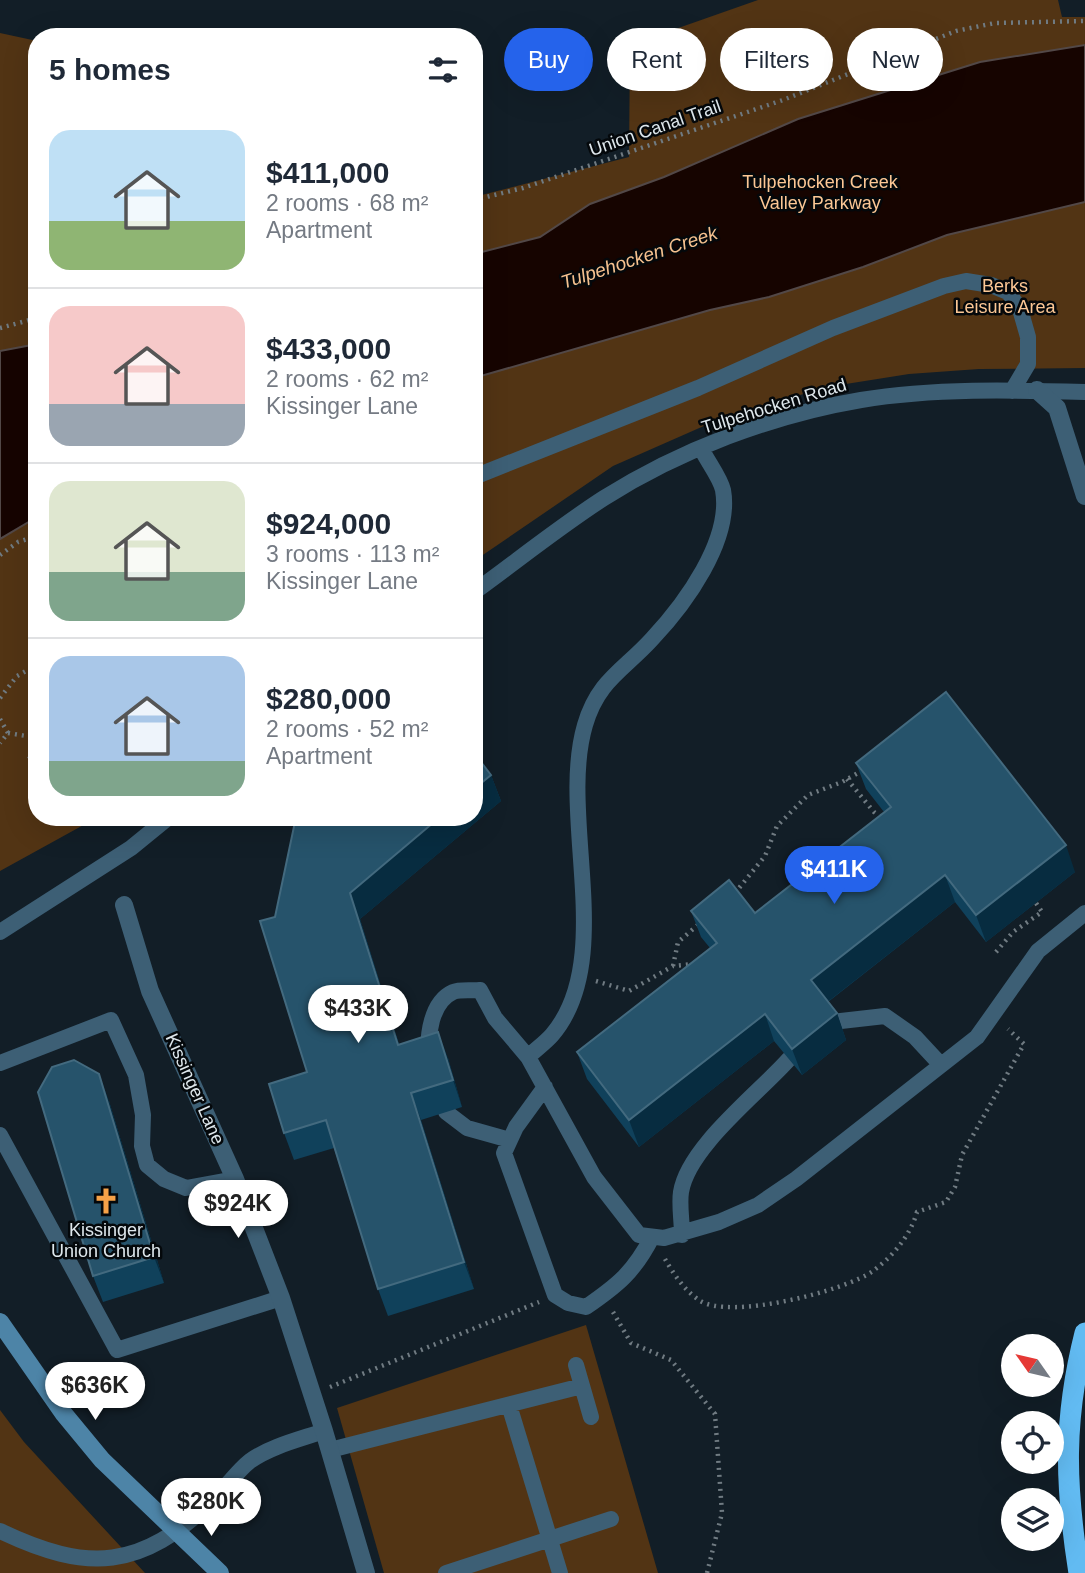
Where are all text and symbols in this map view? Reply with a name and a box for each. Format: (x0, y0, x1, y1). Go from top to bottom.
chip: Buy (504, 28, 593, 91)
chip: Rent (607, 28, 706, 91)
chip: Filters (720, 28, 833, 91)
chip: New (847, 28, 943, 91)
icon: filters (424, 51, 462, 89)
text: 5 homes (49, 53, 171, 86)
street label: Union Canal Trail (586, 96, 724, 160)
text: $411,000 (266, 156, 389, 189)
icon: home (105, 158, 189, 242)
park label: Tulpehocken Creek Valley Parkway (742, 172, 899, 213)
text: 2 rooms · 68 m² (266, 190, 428, 216)
text: Apartment (266, 217, 372, 243)
water label: Tulpehocken Creek (558, 222, 721, 293)
park label: Berks Leisure Area (954, 276, 1057, 317)
text: $433,000 (266, 332, 391, 365)
icon: home (105, 334, 189, 418)
text: 2 rooms · 62 m² (266, 366, 428, 392)
street label: Tulpehocken Road (699, 374, 849, 438)
text: Kissinger Lane (266, 393, 418, 419)
text: $924,000 (266, 507, 391, 540)
icon: home (105, 509, 189, 593)
text: 3 rooms · 113 m² (266, 541, 439, 567)
text: Kissinger Lane (266, 568, 418, 594)
text: $280,000 (266, 682, 391, 715)
icon: home (105, 684, 189, 768)
text: 2 rooms · 52 m² (266, 716, 428, 742)
text: Apartment (266, 743, 372, 769)
pin: $411K (785, 846, 883, 906)
text: $411K (801, 856, 867, 882)
pin: $433K (309, 986, 407, 1045)
text: $433K (324, 995, 392, 1021)
street label: Kissinger Lane (162, 1031, 228, 1147)
pin: $924K (189, 1180, 287, 1240)
church icon: Kissinger Union Church (91, 1186, 121, 1216)
text: $924K (204, 1190, 272, 1216)
place label: Kissinger Union Church (51, 1220, 161, 1261)
north arrow (1001, 1334, 1064, 1396)
map controls (1001, 1334, 1064, 1551)
pin: $636K (46, 1362, 144, 1422)
text: $636K (61, 1372, 129, 1398)
button: locate (1001, 1411, 1064, 1474)
pin: $280K (162, 1478, 260, 1538)
text: $280K (177, 1488, 245, 1514)
button: layers (1001, 1488, 1064, 1551)

